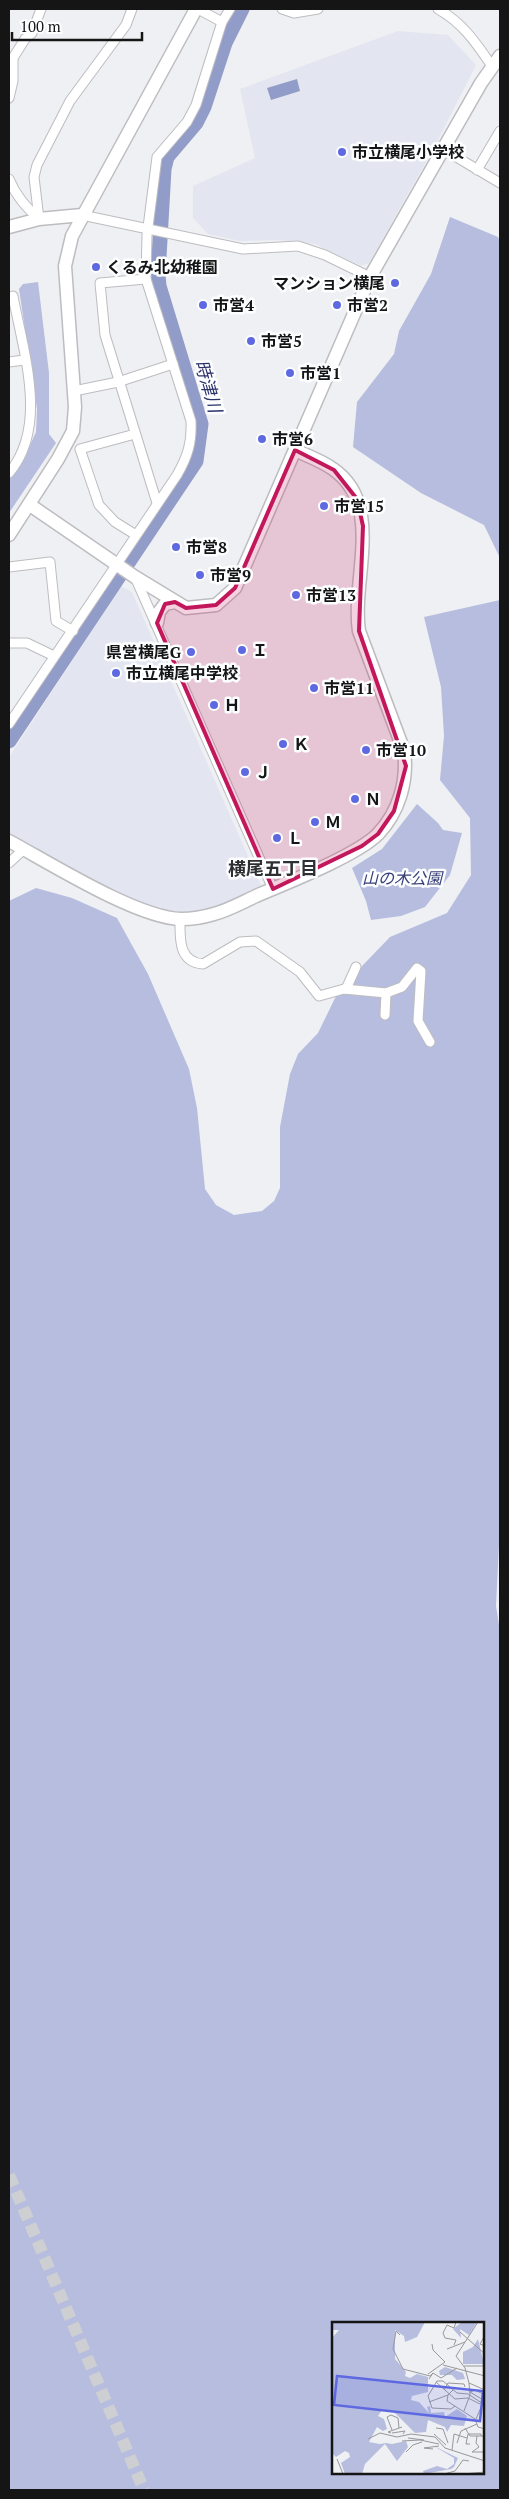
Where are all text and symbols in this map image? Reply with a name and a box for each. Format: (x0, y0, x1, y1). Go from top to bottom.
scale bar (12, 10, 142, 42)
text: 100 m (20, 16, 61, 36)
place label: 市立横尾小学校 (352, 141, 464, 163)
marker: 市立横尾小学校 (336, 146, 348, 158)
place label: くるみ北幼稚園 (106, 256, 218, 278)
marker: くるみ北幼稚園 (90, 261, 102, 273)
place label: マンション横尾 (273, 272, 385, 294)
marker: マンション横尾 (389, 277, 401, 289)
place label: 市営4 (213, 294, 254, 316)
place label: 市営2 (347, 294, 388, 316)
marker: 市営4 (197, 299, 209, 311)
marker: 市営2 (331, 299, 343, 311)
place label: 市営5 (261, 330, 302, 352)
marker: 市営5 (245, 335, 257, 347)
water label: 時津川 (190, 357, 229, 417)
place label: 市営1 (300, 362, 341, 384)
marker: 市営1 (284, 367, 296, 379)
place label: 市営6 (272, 428, 313, 450)
marker: 市営6 (256, 433, 268, 445)
place label: 市営15 (334, 495, 384, 517)
marker: 市営15 (318, 500, 330, 512)
place label: 市営8 (186, 536, 227, 558)
marker: 市営8 (170, 541, 182, 553)
place label: 市営9 (210, 564, 251, 586)
marker: 市営9 (194, 569, 206, 581)
place label: 市営13 (306, 584, 356, 606)
marker: 市営13 (290, 589, 302, 601)
place label: Ｉ (252, 639, 268, 661)
place label: 県営横尾G (106, 641, 182, 663)
marker: Ｉ (236, 644, 248, 656)
marker: 県営横尾G (185, 646, 197, 658)
place label: 市立横尾中学校 (126, 662, 238, 684)
marker: 市立横尾中学校 (110, 667, 122, 679)
place label: 市営11 (324, 677, 374, 699)
marker: 市営11 (308, 682, 320, 694)
place label: Ｈ (224, 694, 240, 716)
marker: Ｈ (208, 699, 220, 711)
place label: Ｋ (293, 733, 309, 755)
marker: Ｋ (277, 738, 289, 750)
place label: 市営10 (376, 739, 426, 761)
marker: 市営10 (360, 744, 372, 756)
place label: Ｊ (255, 761, 271, 783)
marker: Ｊ (239, 766, 251, 778)
place label: Ｎ (365, 788, 381, 810)
marker: Ｎ (349, 793, 361, 805)
place label: Ｍ (325, 811, 341, 833)
marker: Ｍ (309, 816, 321, 828)
place label: Ｌ (287, 827, 303, 849)
marker: Ｌ (271, 832, 283, 844)
district label: 横尾五丁目 (228, 856, 318, 880)
park label: 山の木公園 (362, 867, 444, 889)
inset map (332, 2322, 484, 2474)

